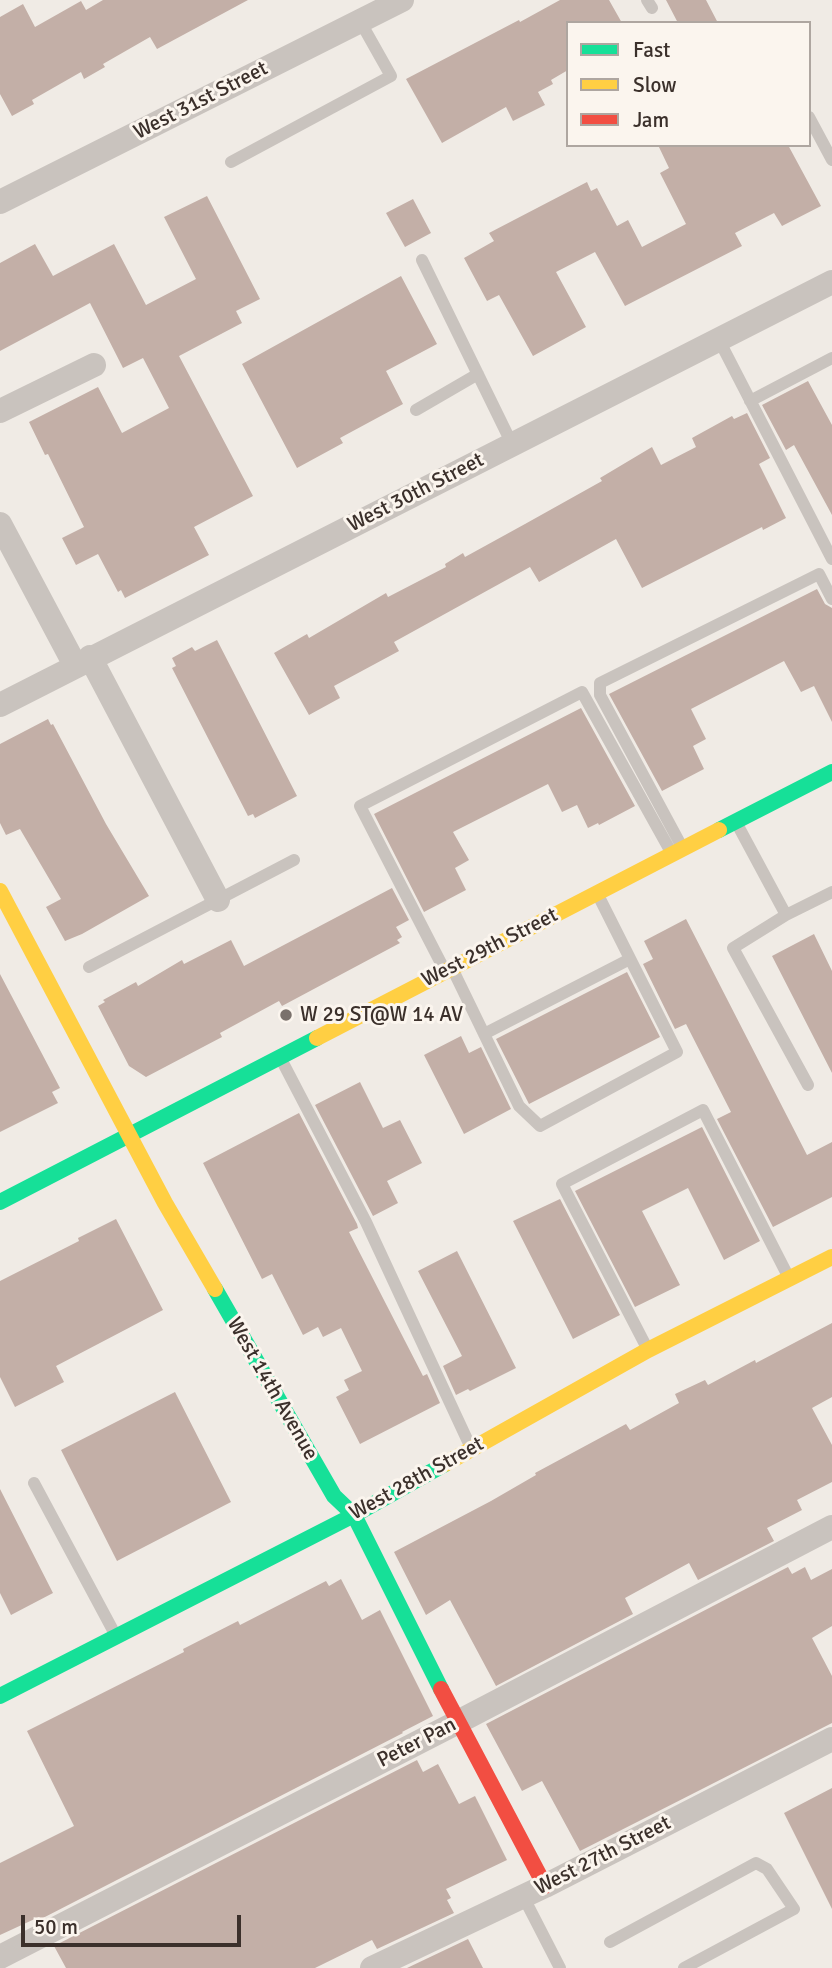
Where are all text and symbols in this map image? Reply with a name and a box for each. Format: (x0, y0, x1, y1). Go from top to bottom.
legend (566, 21, 811, 147)
text: Fast (633, 37, 670, 63)
street label: West 31st Street (130, 56, 272, 146)
text: Slow (633, 72, 677, 98)
text: Jam (633, 107, 669, 133)
street label: West 30th Street (344, 448, 488, 538)
street label: West 29th Street (418, 903, 562, 993)
place label: W 29 ST@W 14 AV (300, 1002, 463, 1028)
marker: W 29 ST@W 14 AV (278, 1007, 294, 1023)
street label: West 14th Avenue (221, 1313, 323, 1465)
street label: West 28th Street (346, 1432, 488, 1526)
street label: Peter Pan (373, 1712, 461, 1774)
street label: West 27th Street (531, 1811, 675, 1901)
scale bar (24, 1902, 245, 1946)
text: 50 m (34, 1914, 78, 1940)

